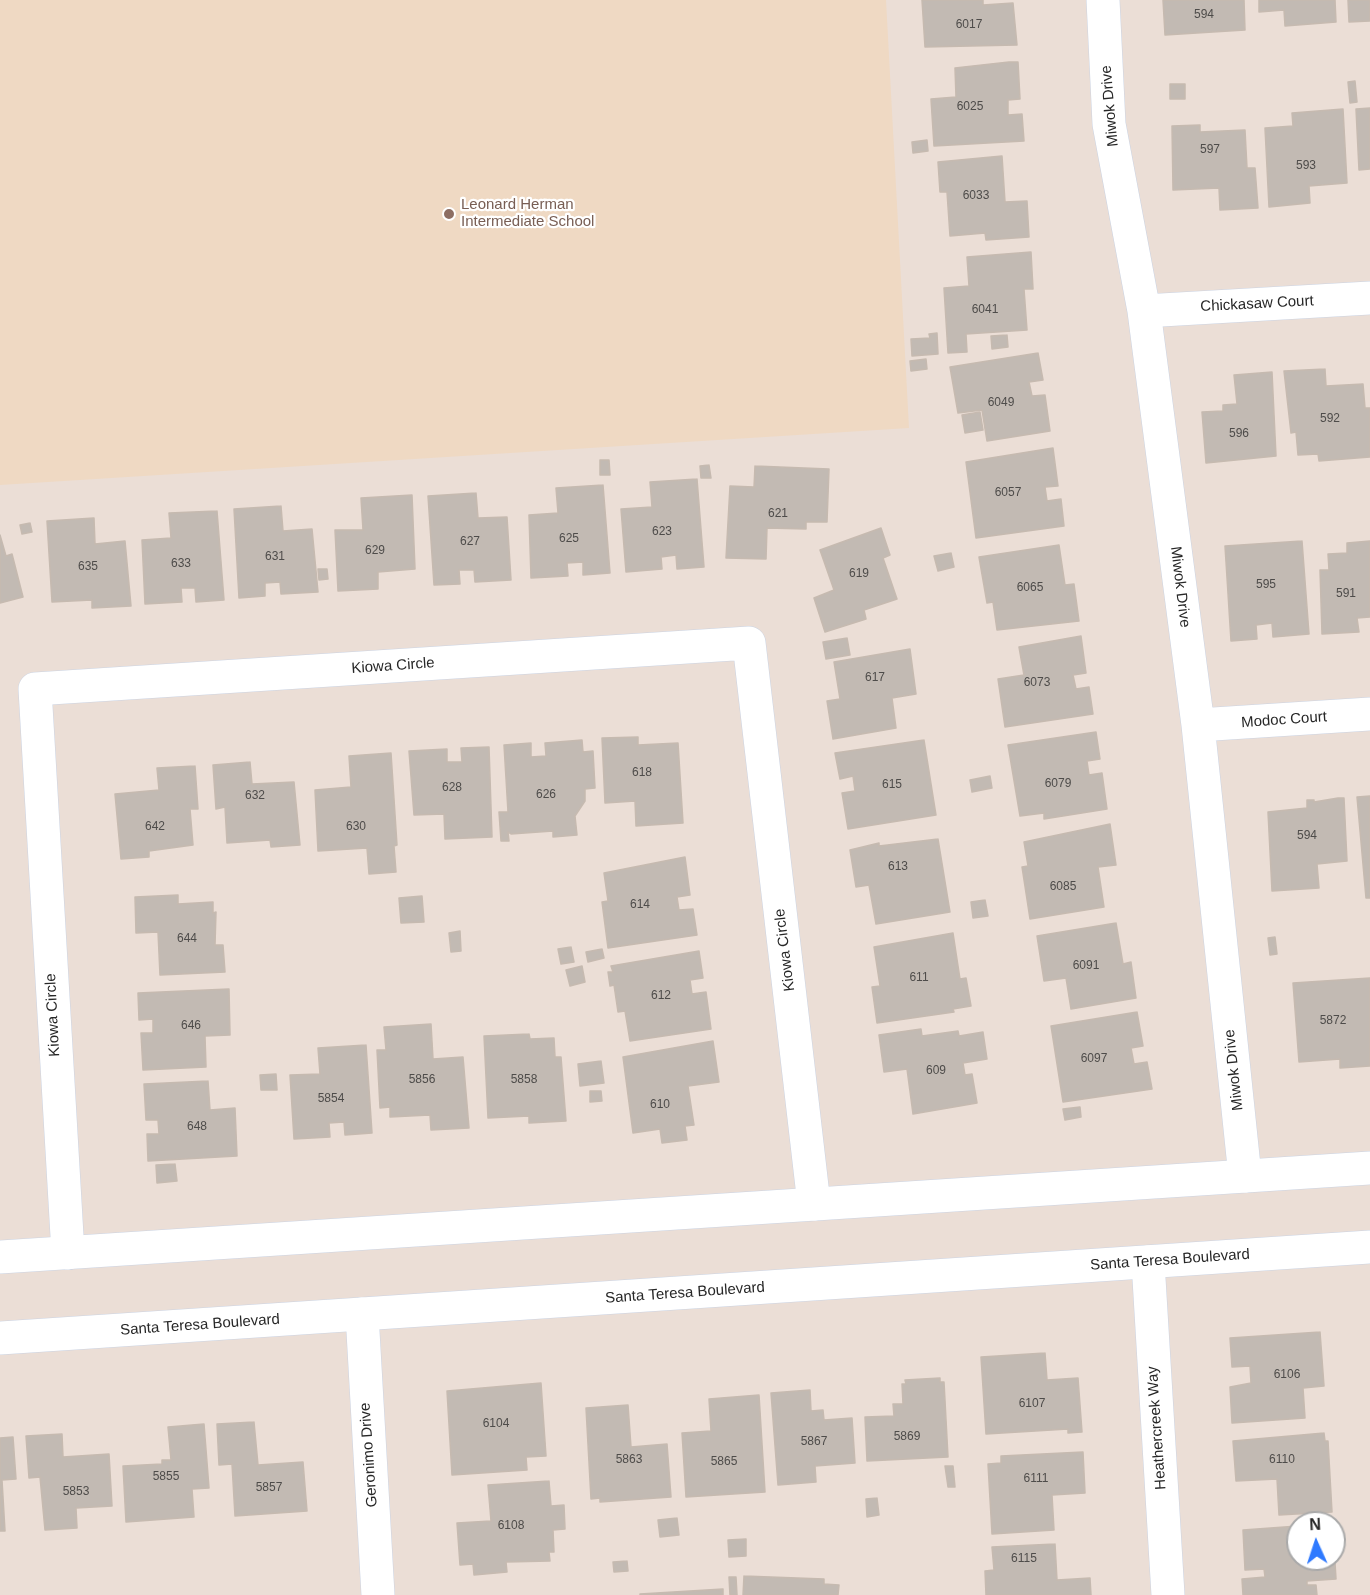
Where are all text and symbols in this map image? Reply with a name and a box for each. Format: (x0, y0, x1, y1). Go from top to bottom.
house number: 594 (1194, 8, 1214, 22)
house number: 6017 (956, 18, 982, 32)
street label: Miwok Drive (1097, 65, 1123, 147)
house number: 6025 (957, 100, 983, 114)
house number: 597 (1200, 143, 1220, 157)
house number: 593 (1296, 159, 1316, 173)
house number: 6033 (963, 189, 989, 203)
place label: Leonard Herman Intermediate School (461, 196, 594, 231)
marker: Leonard Herman Intermediate School (442, 207, 456, 221)
street label: Chickasaw Court (1200, 292, 1314, 316)
house number: 6041 (972, 303, 998, 317)
house number: 6049 (988, 396, 1014, 410)
house number: 592 (1320, 412, 1340, 426)
house number: 596 (1229, 427, 1249, 441)
house number: 6057 (995, 486, 1021, 500)
house number: 621 (768, 507, 788, 521)
house number: 623 (652, 525, 672, 539)
house number: 625 (559, 532, 579, 546)
house number: 627 (460, 535, 480, 549)
house number: 629 (365, 544, 385, 558)
street label: Miwok Drive (1166, 545, 1194, 629)
house number: 631 (265, 550, 285, 564)
house number: 633 (171, 557, 191, 571)
house number: 635 (78, 560, 98, 574)
house number: 619 (849, 567, 869, 581)
house number: 595 (1256, 578, 1276, 592)
house number: 6065 (1017, 581, 1043, 595)
house number: 591 (1336, 587, 1356, 601)
street label: Kiowa Circle (351, 654, 435, 678)
house number: 617 (865, 671, 885, 685)
house number: 6073 (1024, 676, 1050, 690)
street label: Modoc Court (1241, 708, 1327, 732)
house number: 618 (632, 766, 652, 780)
house number: 6079 (1045, 777, 1071, 791)
house number: 615 (882, 778, 902, 792)
house number: 628 (442, 781, 462, 795)
house number: 626 (536, 788, 556, 802)
house number: 632 (245, 789, 265, 803)
house number: 642 (145, 820, 165, 834)
house number: 630 (346, 820, 366, 834)
house number: 594 (1297, 829, 1317, 843)
house number: 613 (888, 860, 908, 874)
house number: 6085 (1050, 880, 1076, 894)
house number: 614 (630, 898, 650, 912)
street label: Kiowa Circle (771, 908, 799, 992)
house number: 644 (177, 932, 197, 946)
house number: 6091 (1073, 959, 1099, 973)
house number: 611 (909, 971, 929, 985)
street label: Kiowa Circle (42, 973, 64, 1057)
house number: 612 (651, 989, 671, 1003)
house number: 5872 (1320, 1014, 1346, 1028)
house number: 646 (181, 1019, 201, 1033)
street label: Miwok Drive (1221, 1028, 1247, 1112)
house number: 6097 (1081, 1052, 1107, 1066)
house number: 609 (926, 1064, 946, 1078)
house number: 5856 (409, 1073, 435, 1087)
house number: 5858 (511, 1073, 537, 1087)
house number: 5854 (318, 1092, 344, 1106)
house number: 610 (650, 1098, 670, 1112)
house number: 648 (187, 1120, 207, 1134)
street label: Santa Teresa Boulevard (1090, 1245, 1250, 1275)
street label: Santa Teresa Boulevard (605, 1278, 765, 1308)
street label: Santa Teresa Boulevard (120, 1310, 280, 1340)
street label: Heathercreek Way (1144, 1366, 1170, 1490)
house number: 6106 (1274, 1368, 1300, 1382)
house number: 6107 (1019, 1397, 1045, 1411)
street label: Geronimo Drive (356, 1402, 382, 1508)
house number: 6104 (483, 1417, 509, 1431)
house number: 5869 (894, 1430, 920, 1444)
house number: 5867 (801, 1435, 827, 1449)
house number: 5863 (616, 1453, 642, 1467)
house number: 6110 (1269, 1453, 1295, 1467)
house number: 5865 (711, 1455, 737, 1469)
house number: 5855 (153, 1470, 179, 1484)
house number: 6111 (1024, 1472, 1048, 1486)
house number: 5857 (256, 1481, 282, 1495)
house number: 5853 (63, 1485, 89, 1499)
north arrow (1286, 1511, 1346, 1571)
text: N (1309, 1516, 1321, 1533)
house number: 6108 (498, 1519, 524, 1533)
house number: 6115 (1011, 1552, 1037, 1566)

